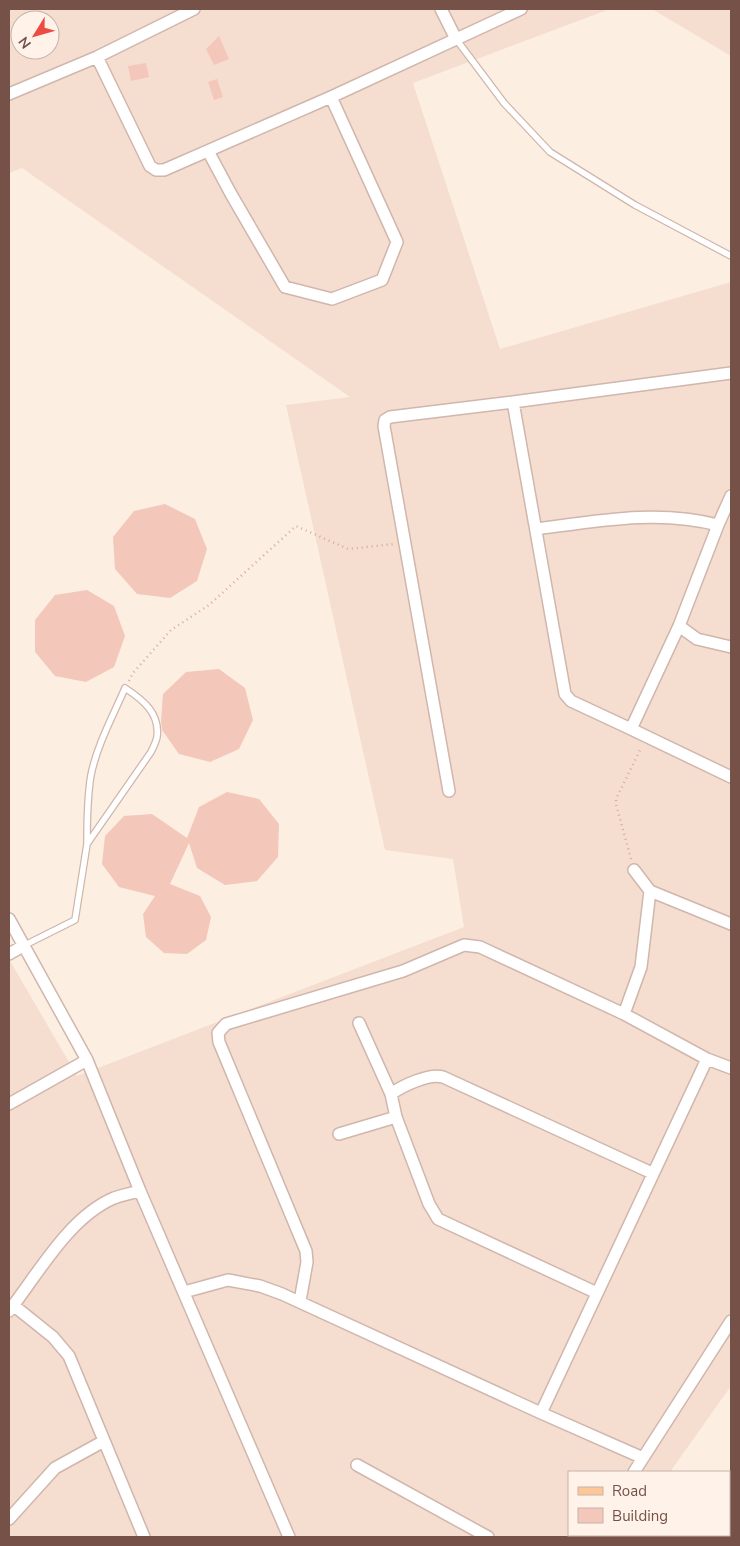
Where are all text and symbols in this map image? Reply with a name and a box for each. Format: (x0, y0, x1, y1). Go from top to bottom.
north arrow (10, 10, 60, 60)
text: N (14, 33, 36, 52)
legend (568, 1471, 730, 1536)
text: Road (612, 1481, 647, 1501)
text: Building (612, 1506, 668, 1526)

